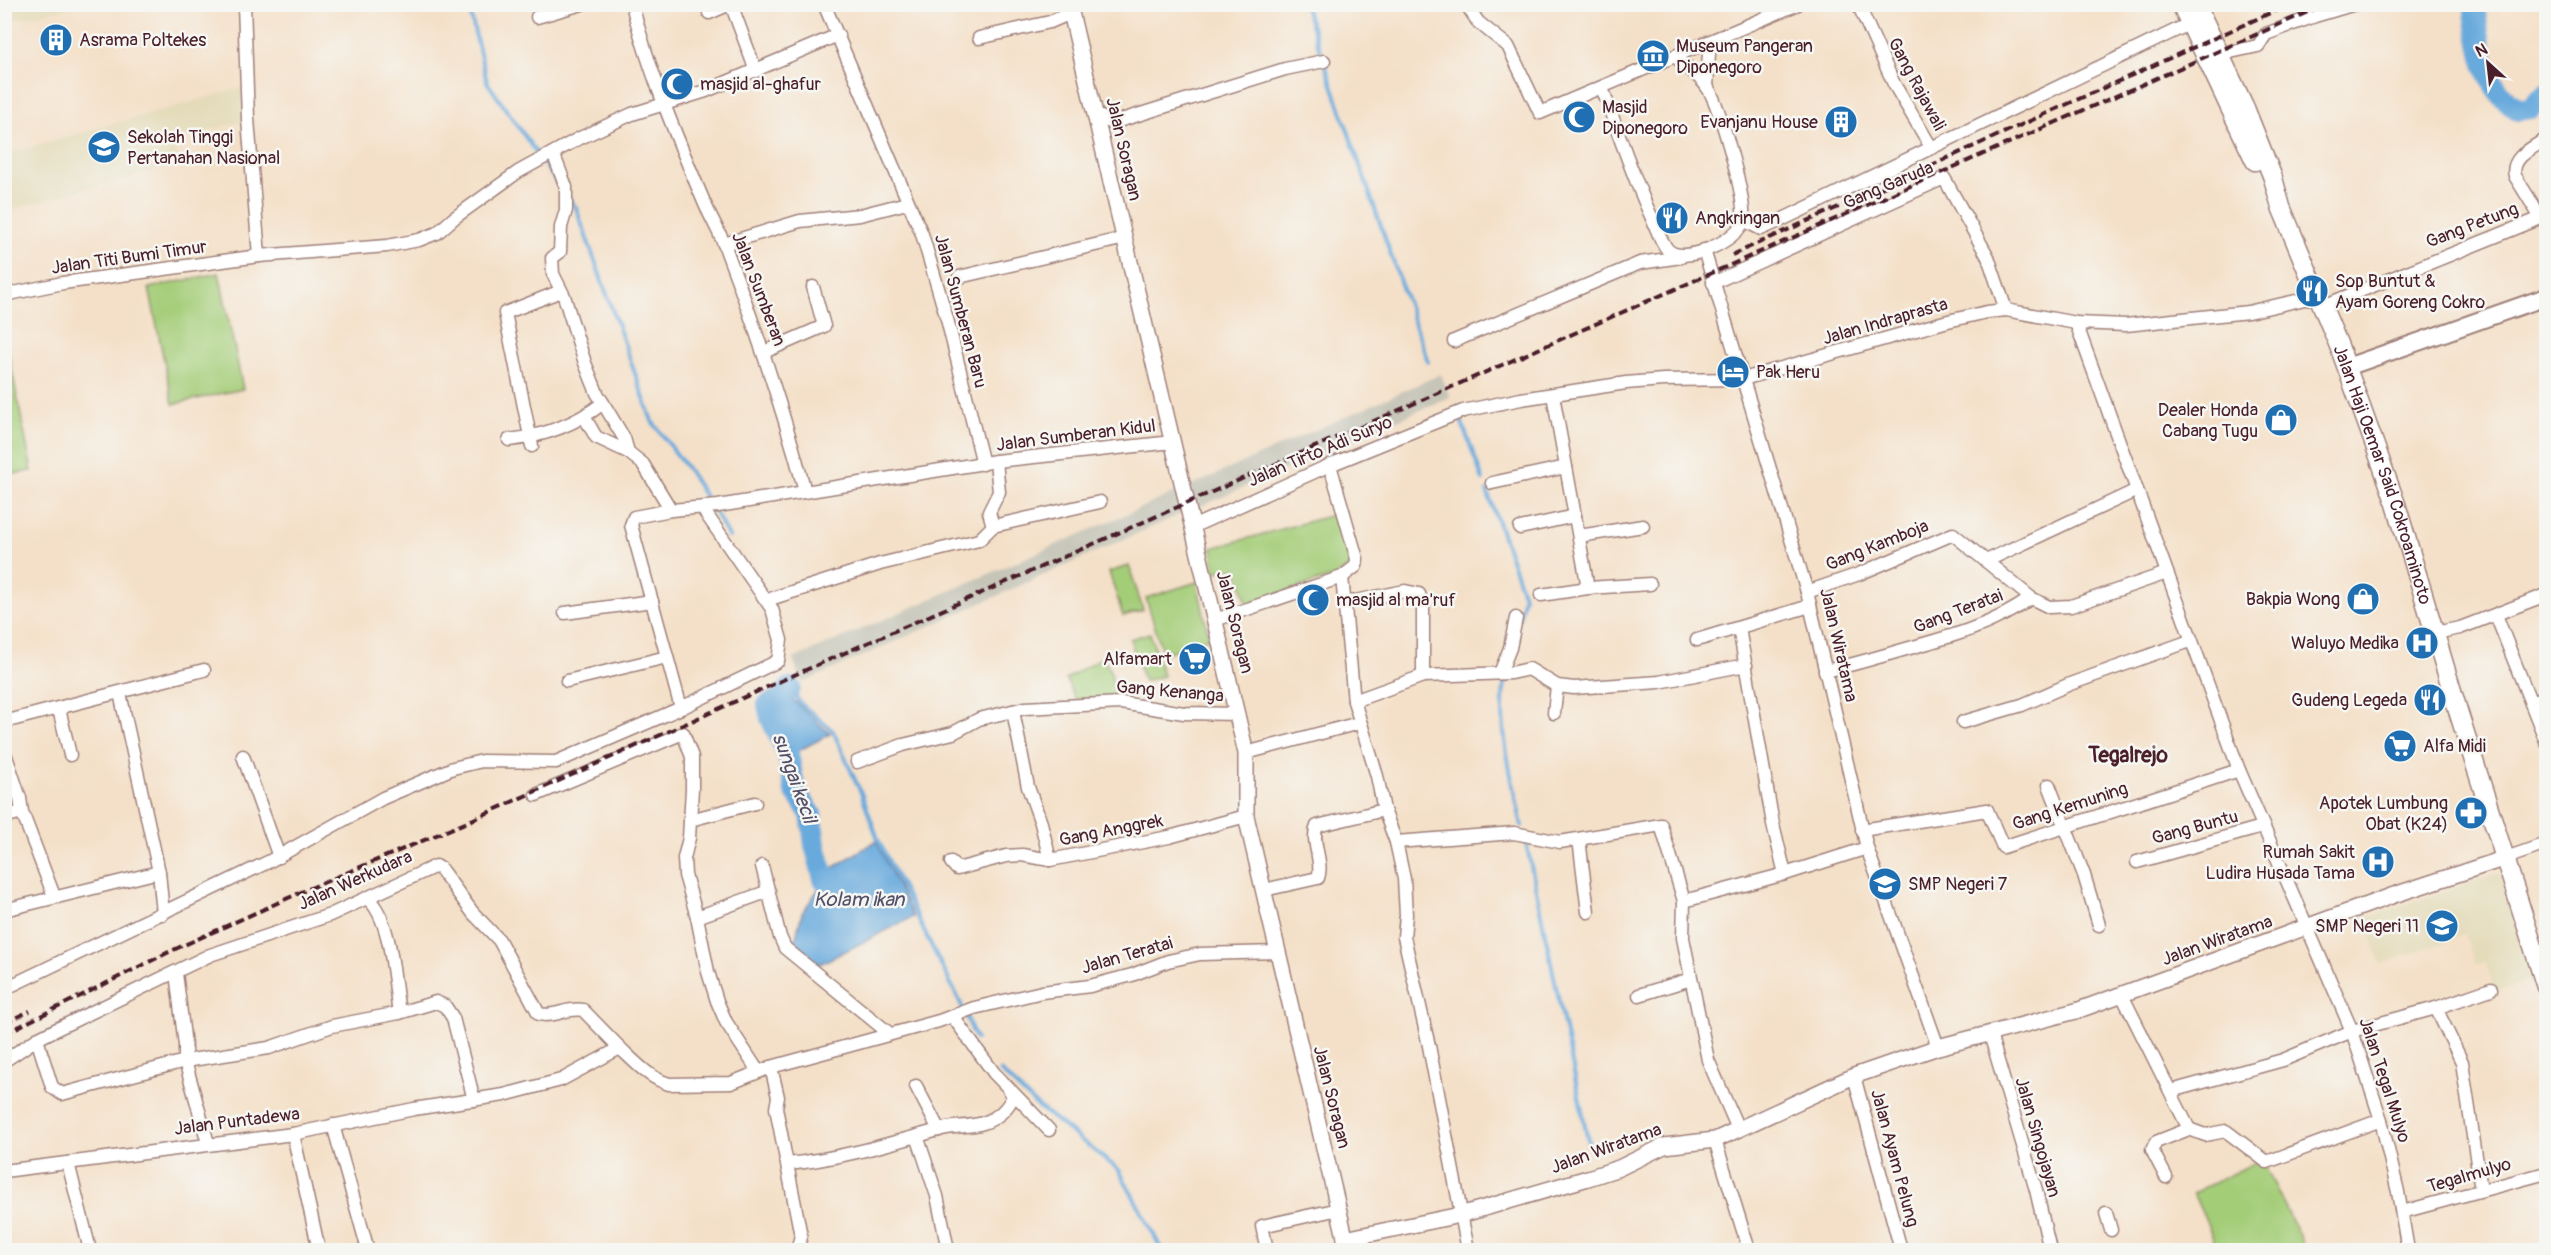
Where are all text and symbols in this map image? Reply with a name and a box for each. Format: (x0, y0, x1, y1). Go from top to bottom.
building icon: Asrama Poltekes (38, 22, 74, 58)
place label: Asrama Poltekes (79, 29, 206, 52)
north arrow (2458, 33, 2518, 93)
street label: Gang Rajawali (1882, 34, 1951, 135)
place label: Museum Pangeran Diponegoro (1676, 35, 1813, 79)
museum icon: Museum Pangeran Diponegoro (1635, 38, 1671, 74)
text: N (2472, 39, 2491, 62)
mosque icon: masjid al-ghafur (659, 66, 695, 102)
place label: masjid al-ghafur (700, 73, 821, 96)
street label: Jalan Soragan (1100, 95, 1147, 203)
place label: Masjid Diponegoro (1602, 96, 1688, 140)
mosque icon: Masjid Diponegoro (1561, 99, 1597, 135)
building icon: Evanjanu House (1823, 104, 1859, 140)
place label: Evanjanu House (1700, 111, 1818, 134)
place label: Sekolah Tinggi Pertanahan Nasional (127, 126, 280, 170)
school or university icon: Sekolah Tinggi Pertanahan Nasional (86, 129, 122, 165)
street label: Gang Garuda (1840, 156, 1937, 215)
street label: Gang Petung (2423, 197, 2522, 254)
restaurant icon: Angkringan (1654, 200, 1690, 236)
place label: Angkringan (1695, 207, 1780, 230)
street label: Jalan Sumberan (726, 229, 791, 349)
street label: Jalan Sumberan Baru (929, 232, 992, 391)
street label: Jalan Titi Bumi Timur (50, 235, 209, 280)
place label: Sop Buntut & Ayam Goreng Cokro (2335, 270, 2486, 314)
restaurant icon: Sop Buntut & Ayam Goreng Cokro (2294, 273, 2330, 309)
street label: Jalan Indraprasta (1820, 293, 1950, 350)
street label: Jalan Haji Oemar Said Cokroaminoto (2328, 342, 2437, 608)
hotel icon: Pak Heru (1715, 354, 1751, 390)
place label: Pak Heru (1756, 361, 1820, 384)
place label: Dealer Honda Cabang Tugu (2158, 399, 2258, 443)
shop icon: Dealer Honda Cabang Tugu (2263, 402, 2299, 438)
street label: Jalan Tirto Adi Suryo (1245, 411, 1396, 492)
street label: Jalan Sumberan Kidul (995, 414, 1157, 457)
street label: Gang Kamboja (1822, 514, 1932, 577)
street label: Jalan Soragan (1211, 568, 1258, 676)
shop icon: Bakpia Wong (2345, 581, 2381, 617)
mosque icon: masjid al ma'ruf (1295, 582, 1331, 618)
street label: Gang Teratai (1910, 584, 2006, 639)
street label: Jalan Wiratama (1814, 586, 1863, 704)
place label: Bakpia Wong (2246, 588, 2340, 611)
place label: masjid al ma'ruf (1336, 589, 1456, 612)
hospital icon: Waluyo Medika (2404, 625, 2440, 661)
place label: Waluyo Medika (2291, 632, 2399, 655)
supermarket icon: Alfamart (1177, 641, 1213, 677)
place label: Alfamart (1103, 648, 1173, 671)
street label: Gang Kenanga (1115, 675, 1225, 708)
restaurant icon: Gudeng Legeda (2412, 682, 2448, 718)
place label: Gudeng Legeda (2291, 689, 2407, 712)
supermarket icon: Alfa Midi (2382, 728, 2418, 764)
water label: sungai kecil (767, 730, 823, 829)
place label: Alfa Midi (2423, 735, 2486, 758)
district label: Tegalrejo (2087, 742, 2169, 769)
street label: Gang Kemuning (2010, 777, 2131, 836)
place label: Apotek Lumbung Obat (K24) (2319, 792, 2448, 836)
pharmacy icon: Apotek Lumbung Obat (K24) (2453, 795, 2489, 831)
street label: Gang Buntu (2149, 805, 2241, 850)
street label: Gang Anggrek (1057, 809, 1165, 852)
place label: Rumah Sakit Ludira Husada Tama (2205, 841, 2356, 885)
hospital icon: Rumah Sakit Ludira Husada Tama (2360, 844, 2396, 880)
street label: Jalan Werkudara (295, 845, 416, 916)
school or university icon: SMP Negeri 7 (1867, 866, 1903, 902)
place label: SMP Negeri 7 (1908, 873, 2008, 896)
water label: Kolam ikan (814, 887, 906, 912)
school or university icon: SMP Negeri 11 (2424, 908, 2460, 944)
street label: Jalan Wiratama (2159, 910, 2276, 971)
place label: SMP Negeri 11 (2315, 915, 2419, 938)
street label: Jalan Teratai (1079, 931, 1176, 980)
street label: Jalan Tegal Mulyo (2353, 1015, 2416, 1146)
street label: Jalan Soragan (1308, 1043, 1355, 1151)
street label: Jalan Singojayan (2009, 1074, 2066, 1200)
street label: Jalan Ayam Pelung (1865, 1087, 1924, 1229)
street label: Jalan Puntadewa (173, 1102, 301, 1141)
street label: Jalan Wiratama (1548, 1118, 1665, 1179)
street label: Tegalmulyo (2425, 1152, 2514, 1198)

